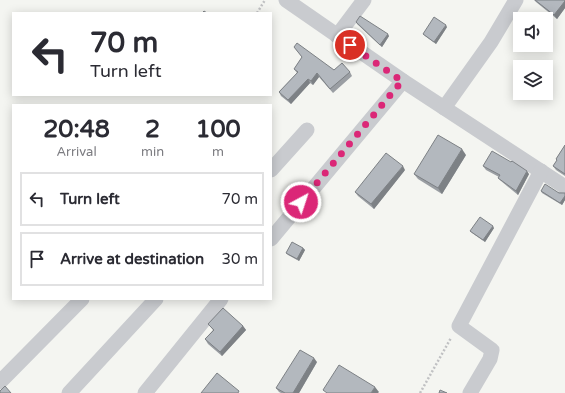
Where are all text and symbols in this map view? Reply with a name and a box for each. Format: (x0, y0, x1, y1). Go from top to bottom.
map controls (513, 12, 553, 100)
button: sound (513, 12, 553, 52)
text: 70 m (90, 26, 158, 60)
icon: left (24, 28, 76, 80)
pin (333, 28, 367, 62)
icon: arrive (339, 34, 361, 56)
text: Turn left (90, 60, 162, 82)
button: layers (513, 60, 553, 100)
text: 20:48 (43, 115, 110, 144)
text: 2 (145, 115, 160, 144)
text: 100 (195, 115, 241, 144)
text: Arrival (56, 144, 97, 160)
text: min (141, 144, 164, 160)
text: m (212, 144, 224, 160)
position arrow (280, 181, 322, 223)
icon: left (26, 188, 48, 210)
text: Turn left (60, 190, 120, 208)
text: 70 m (221, 190, 258, 208)
icon: arrive (26, 248, 48, 270)
text: Arrive at destination (60, 250, 204, 268)
text: 30 m (221, 250, 258, 268)

